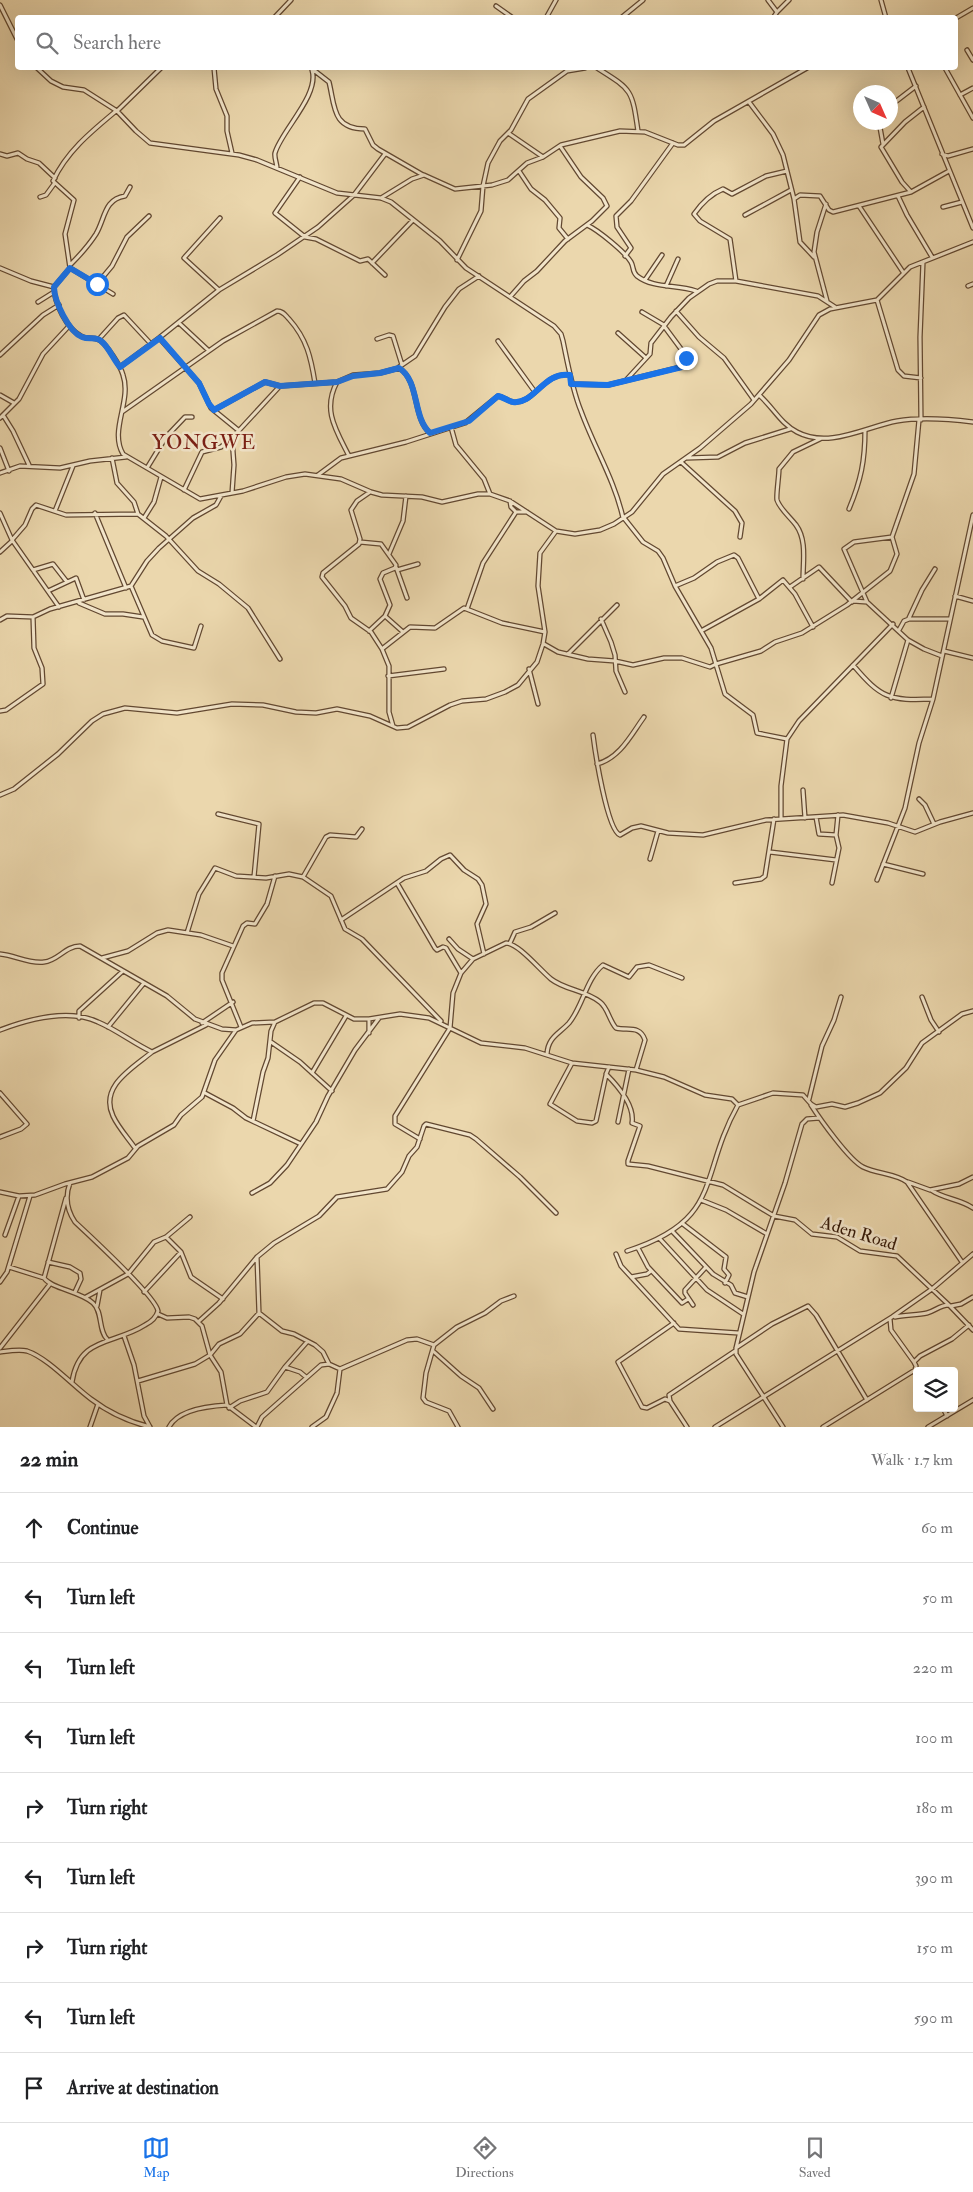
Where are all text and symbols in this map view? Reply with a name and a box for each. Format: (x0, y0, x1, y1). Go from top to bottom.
search box (15, 15, 958, 70)
icon: search (33, 29, 61, 57)
text: Search here (73, 31, 161, 55)
north arrow (853, 85, 898, 130)
route start (86, 273, 109, 296)
route end (675, 347, 698, 370)
district label: YONGWE (152, 430, 256, 455)
street label: Aden Road (817, 1211, 900, 1256)
map controls (913, 1367, 958, 1412)
button: layers (913, 1367, 958, 1412)
text: 22 min (20, 1446, 78, 1473)
text: Walk · 1.7 km (871, 1450, 953, 1470)
icon: ahead (20, 1514, 48, 1542)
text: Continue (67, 1516, 138, 1540)
text: 60 m (921, 1518, 953, 1538)
icon: left (20, 1584, 48, 1612)
text: Turn left (67, 1586, 135, 1610)
text: 50 m (922, 1588, 953, 1608)
icon: left (20, 1654, 48, 1682)
text: Turn left (67, 1656, 135, 1680)
text: 220 m (913, 1658, 953, 1678)
icon: left (20, 1724, 48, 1752)
text: Turn left (67, 1726, 135, 1750)
text: 100 m (915, 1728, 953, 1748)
icon: right (20, 1794, 48, 1822)
text: Turn right (67, 1796, 147, 1820)
text: 180 m (916, 1798, 953, 1818)
icon: left (20, 1864, 48, 1892)
text: Turn left (67, 1866, 135, 1890)
text: 390 m (915, 1868, 953, 1888)
icon: right (20, 1934, 48, 1962)
text: Turn right (67, 1936, 147, 1960)
text: 150 m (916, 1938, 953, 1958)
icon: left (20, 2004, 48, 2032)
text: Turn left (67, 2006, 135, 2030)
text: 590 m (914, 2008, 953, 2028)
icon: arrive (20, 2074, 48, 2102)
text: Arrive at destination (67, 2076, 219, 2100)
tab: Map (142, 2134, 170, 2181)
tab: Directions (455, 2134, 514, 2181)
tab: Saved (799, 2134, 831, 2181)

